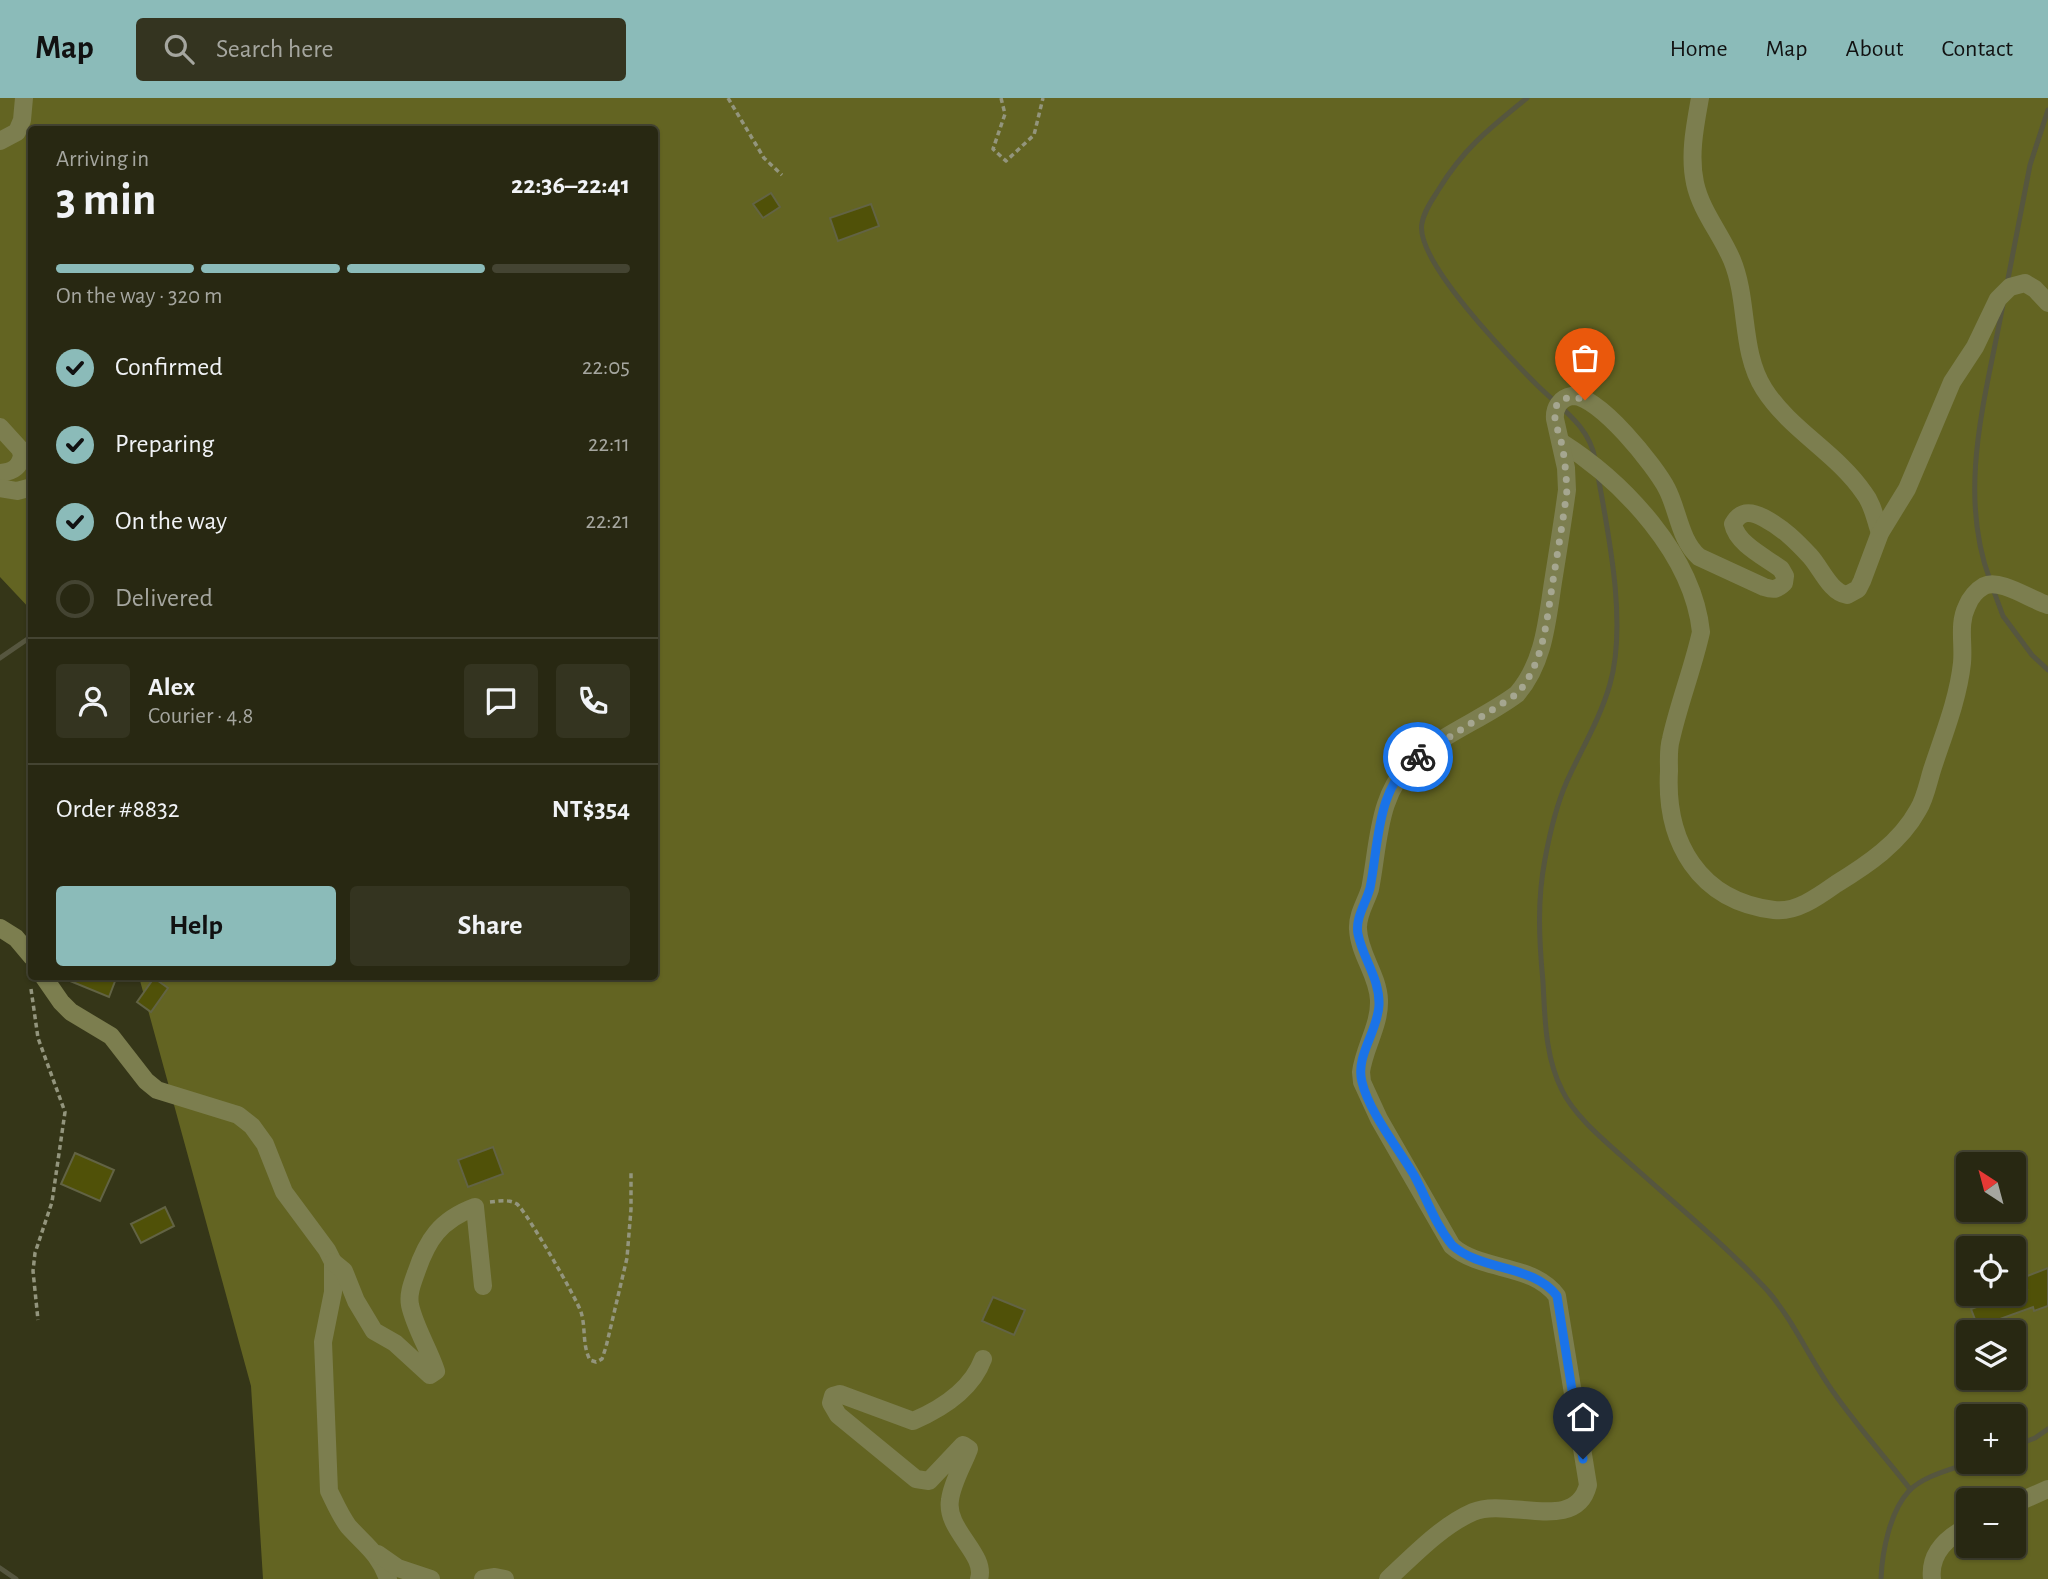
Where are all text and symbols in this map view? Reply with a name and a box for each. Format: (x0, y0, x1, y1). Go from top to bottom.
search box (136, 18, 626, 81)
icon: search (160, 30, 198, 68)
text: Map (35, 32, 94, 65)
text: Search here (216, 36, 334, 62)
text: Home (1670, 37, 1728, 61)
text: Map (1766, 37, 1808, 61)
text: About (1846, 37, 1903, 61)
text: Contact (1941, 37, 2013, 61)
text: Arriving in (56, 148, 149, 171)
text: 22:36–22:41 (511, 172, 630, 198)
text: 3 min (56, 177, 156, 223)
text: On the way · 320 m (56, 285, 222, 308)
pin (1555, 328, 1615, 400)
icon: bag (1566, 339, 1604, 377)
icon: check (56, 349, 94, 387)
text: Confirmed (115, 354, 223, 380)
text: 22:05 (582, 356, 630, 379)
icon: check (56, 426, 94, 464)
text: Preparing (115, 431, 214, 457)
text: 22:11 (588, 433, 630, 456)
icon: check (56, 503, 94, 541)
text: On the way (115, 508, 227, 534)
text: 22:21 (585, 510, 630, 533)
text: Delivered (115, 585, 213, 611)
button: person (56, 664, 130, 738)
button: chat (464, 664, 538, 738)
button: phone (556, 664, 630, 738)
text: Alex (148, 674, 195, 700)
text: Courier · 4.8 (148, 705, 253, 728)
courier (1383, 722, 1453, 792)
icon: bike (1399, 738, 1437, 776)
text: Order #8832 (56, 796, 180, 822)
text: NT$354 (552, 796, 630, 822)
button: Help (56, 886, 336, 966)
button: Share (350, 886, 630, 966)
north arrow (1956, 1152, 2026, 1222)
map controls (1956, 1152, 2026, 1558)
button: locate (1956, 1236, 2026, 1306)
button: layers (1956, 1320, 2026, 1390)
pin (1553, 1387, 1613, 1459)
icon: home (1564, 1398, 1602, 1436)
button: + (1956, 1404, 2026, 1474)
button: − (1956, 1488, 2026, 1558)

